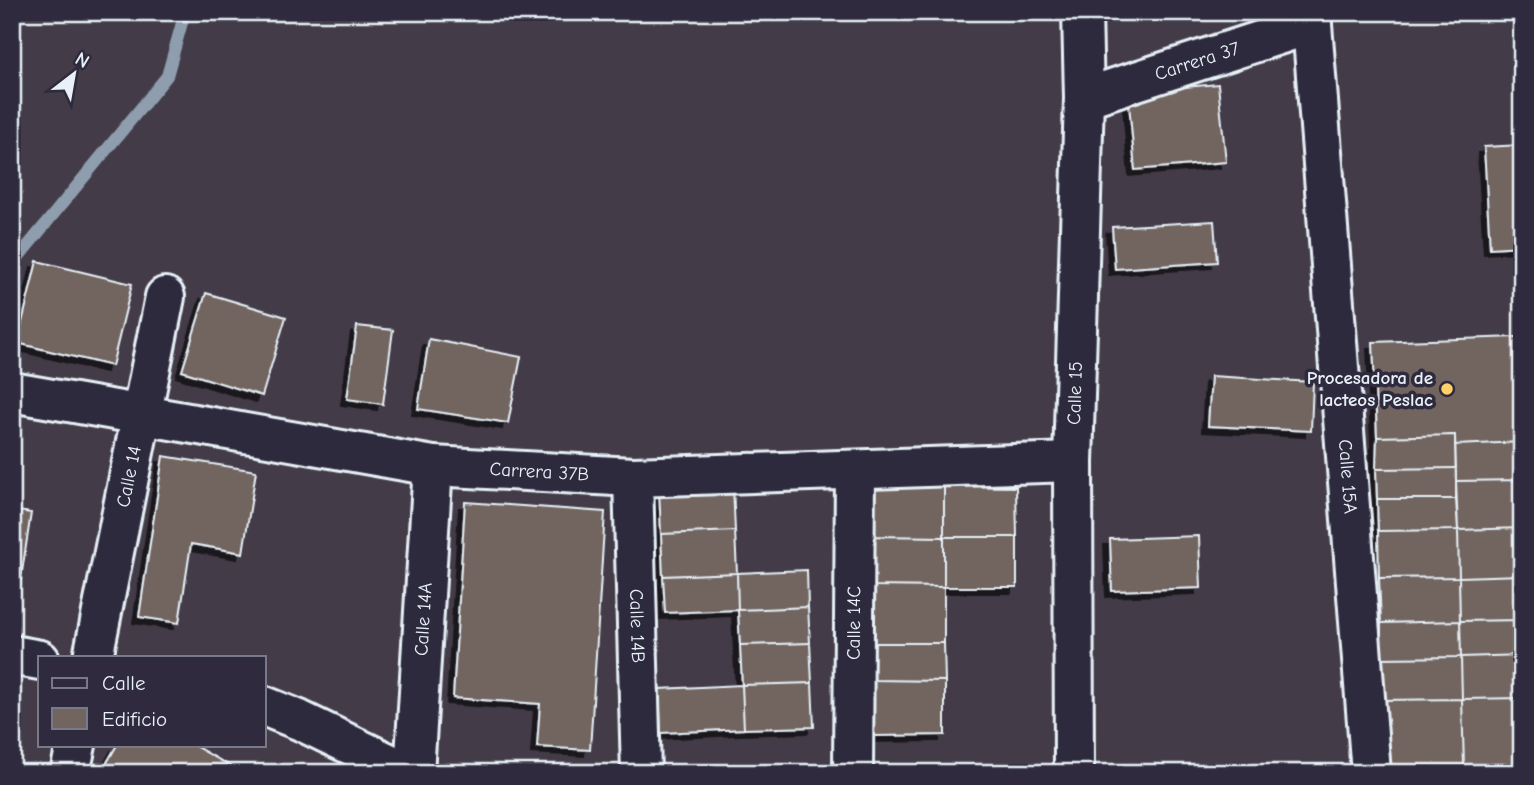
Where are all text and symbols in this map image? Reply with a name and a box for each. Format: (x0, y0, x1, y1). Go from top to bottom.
street label: Carrera 37 (1152, 37, 1242, 85)
north arrow (38, 38, 108, 108)
text: N (71, 48, 93, 73)
street label: Calle 15 (1063, 361, 1087, 425)
place label: Procesadora de lacteos Peslac (1307, 367, 1433, 411)
marker: Procesadora de lacteos Peslac (1439, 381, 1455, 397)
street label: Calle 15A (1334, 439, 1362, 515)
street label: Calle 14 (112, 444, 146, 509)
street label: Carrera 37B (489, 458, 590, 486)
street label: Calle 14A (410, 582, 437, 657)
street label: Calle 14C (843, 586, 865, 660)
street label: Calle 14B (625, 589, 649, 663)
legend (38, 656, 266, 746)
text: Calle (102, 671, 145, 695)
text: Edificio (102, 707, 167, 731)

